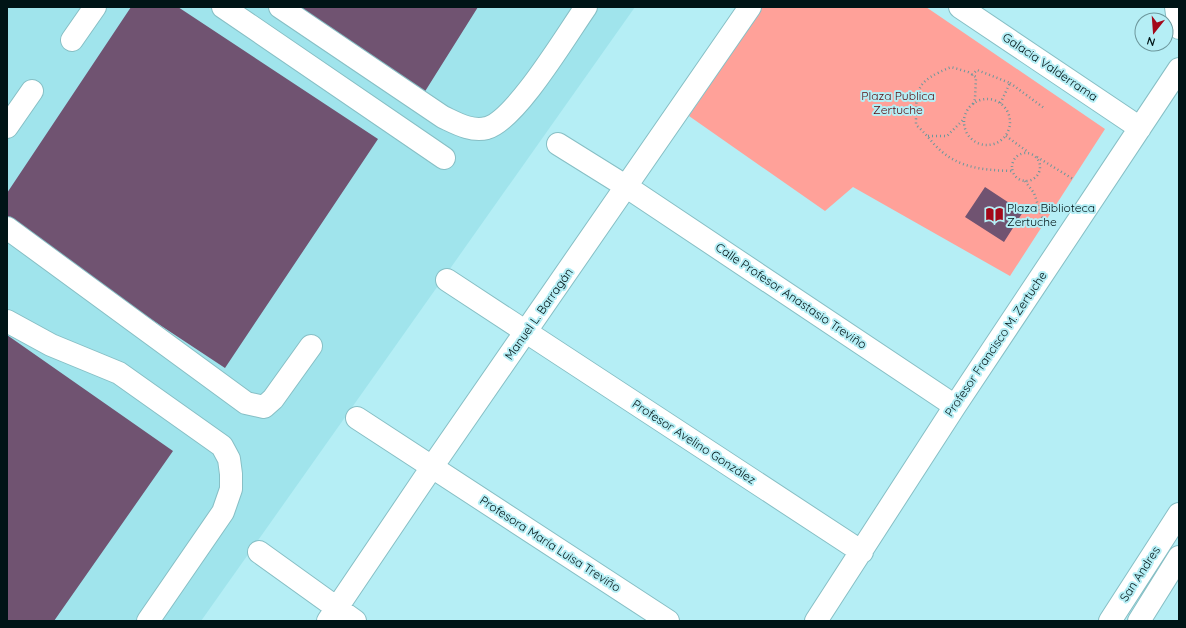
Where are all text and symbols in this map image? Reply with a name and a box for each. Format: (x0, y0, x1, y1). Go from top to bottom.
north arrow (1134, 12, 1174, 52)
street label: Galacia Valderrama (1000, 29, 1101, 104)
text: N (1145, 34, 1157, 49)
park label: Plaza Publica Zertuche (861, 88, 935, 117)
place label: Plaza Biblioteca Zertuche (1007, 200, 1095, 229)
library icon: Plaza Biblioteca Zertuche (984, 205, 1004, 225)
street label: Calle Profesor Anastasio Treviño (713, 239, 870, 352)
street label: Manuel L. Barragán (501, 265, 576, 363)
street label: Profesor Francisco M. Zertuche (941, 268, 1050, 419)
street label: Profesor Avelino González (630, 396, 759, 487)
street label: Profesora María Luisa Treviño (477, 492, 624, 595)
street label: San Andres (1116, 543, 1163, 604)

